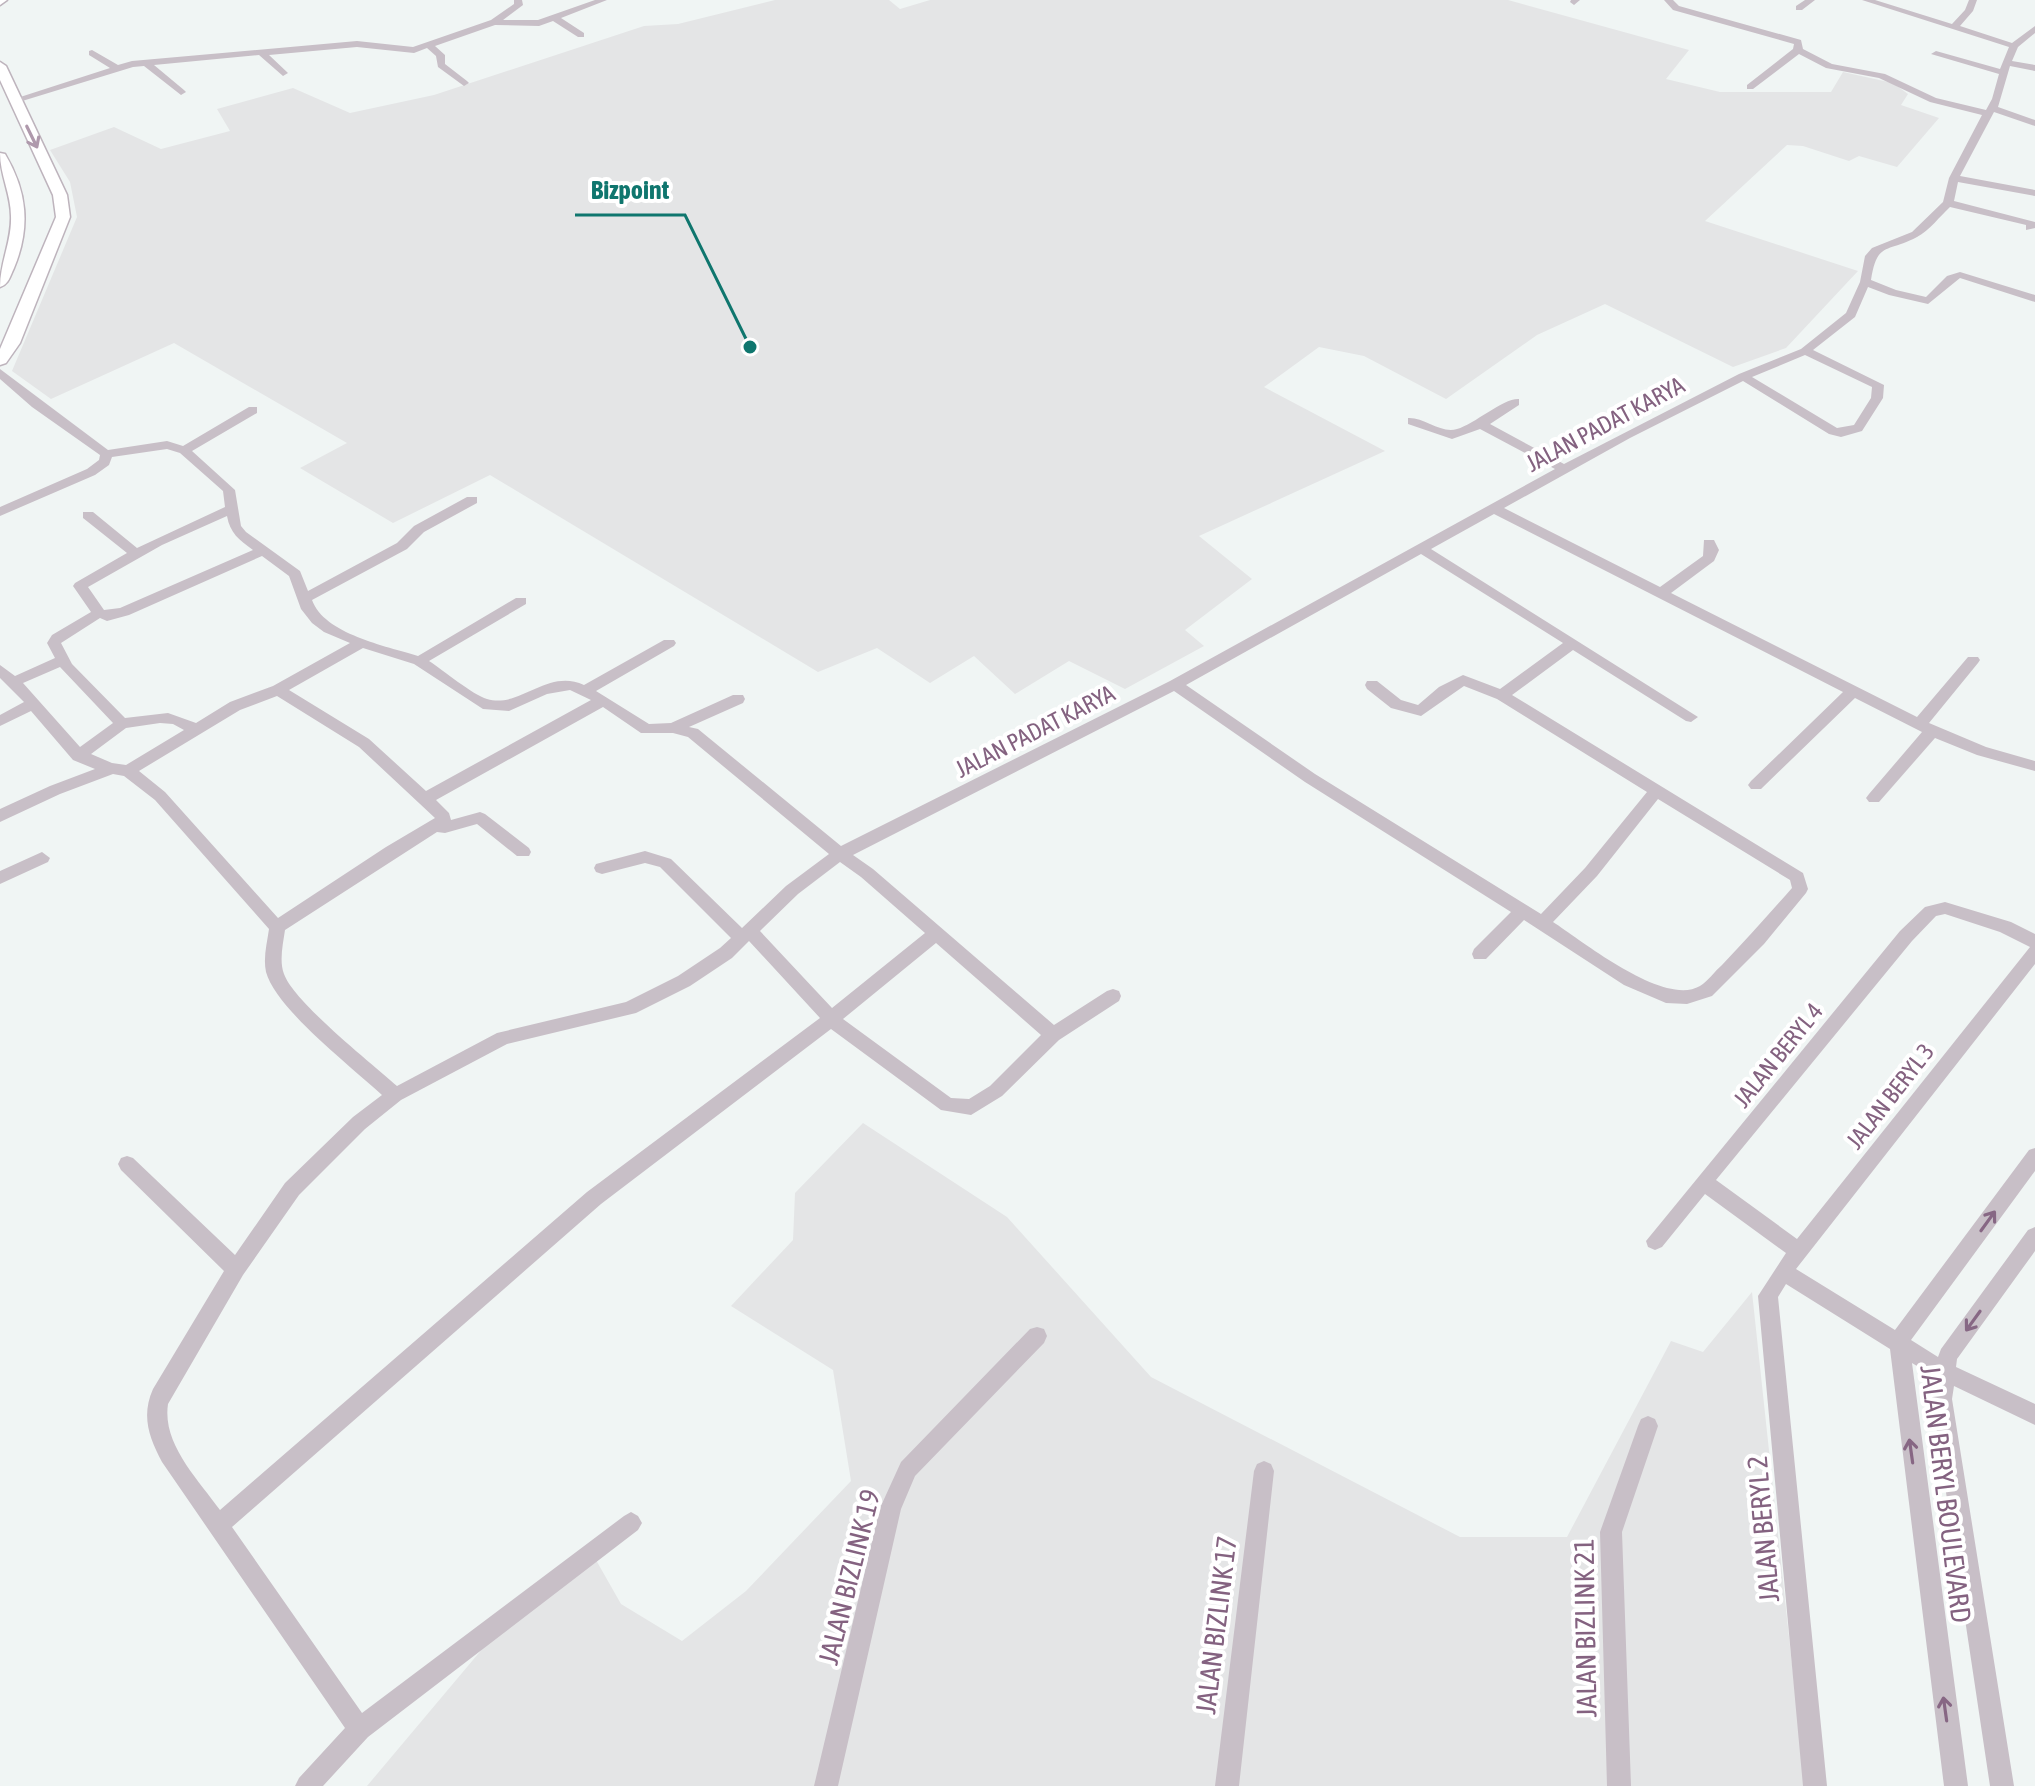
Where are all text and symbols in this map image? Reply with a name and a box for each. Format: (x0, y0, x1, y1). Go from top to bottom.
one-way arrow (25, 124, 40, 148)
callout: Bizpoint (575, 165, 685, 215)
text: Bizpoint (591, 175, 670, 205)
street label: JALAN PADAT KARYA (1521, 371, 1689, 477)
street label: JALAN PADAT KARYA (951, 679, 1119, 783)
street label: JALAN BERYL 4 (1728, 998, 1828, 1112)
street label: JALAN BERYL 3 (1841, 1038, 1939, 1154)
one-way arrow (1979, 1211, 1996, 1232)
one-way arrow (1965, 1310, 1981, 1332)
street label: JALAN BERYL BOULEVARD (1914, 1363, 1978, 1625)
one-way arrow (1903, 1439, 1918, 1464)
street label: JALAN BERYL 2 (1741, 1454, 1785, 1604)
street label: JALAN BIZLINK 19 (812, 1486, 886, 1668)
street label: JALAN BIZLINK 17 (1189, 1534, 1243, 1716)
street label: JALAN BIZLINK 21 (1567, 1538, 1603, 1718)
one-way arrow (1937, 1697, 1952, 1722)

